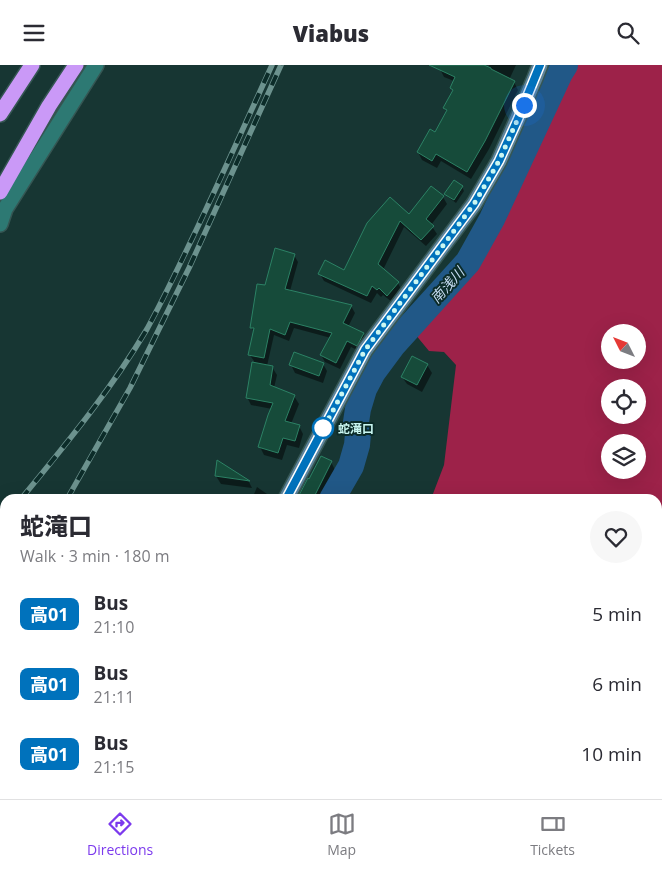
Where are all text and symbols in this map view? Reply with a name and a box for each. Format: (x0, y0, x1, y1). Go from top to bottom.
text: Viabus (293, 18, 369, 48)
icon: menu (20, 19, 48, 47)
icon: search (614, 19, 642, 47)
your location (512, 93, 537, 118)
water label: 南浅川 (426, 262, 469, 307)
north arrow (601, 324, 646, 369)
map controls (601, 324, 646, 479)
button: locate (601, 379, 646, 424)
marker: 蛇滝口 (312, 417, 334, 439)
place label: 蛇滝口 (338, 420, 374, 437)
button: layers (601, 434, 646, 479)
text: 蛇滝口 (20, 509, 92, 542)
button: heart (590, 511, 642, 563)
text: Walk · 3 min · 180 m (20, 545, 170, 567)
text: Bus (94, 590, 128, 616)
text: 5 min (592, 601, 642, 627)
text: 高01 (30, 602, 69, 626)
text: 21:10 (94, 616, 134, 638)
text: Bus (94, 660, 128, 686)
text: 6 min (592, 671, 642, 697)
text: 高01 (30, 672, 69, 696)
text: 21:11 (94, 686, 134, 708)
text: Bus (94, 730, 128, 756)
text: 10 min (581, 741, 642, 767)
text: 高01 (30, 742, 69, 766)
text: 21:15 (94, 756, 134, 778)
tab: Directions (87, 810, 153, 859)
tab: Map (327, 810, 356, 859)
tab: Tickets (530, 810, 575, 859)

